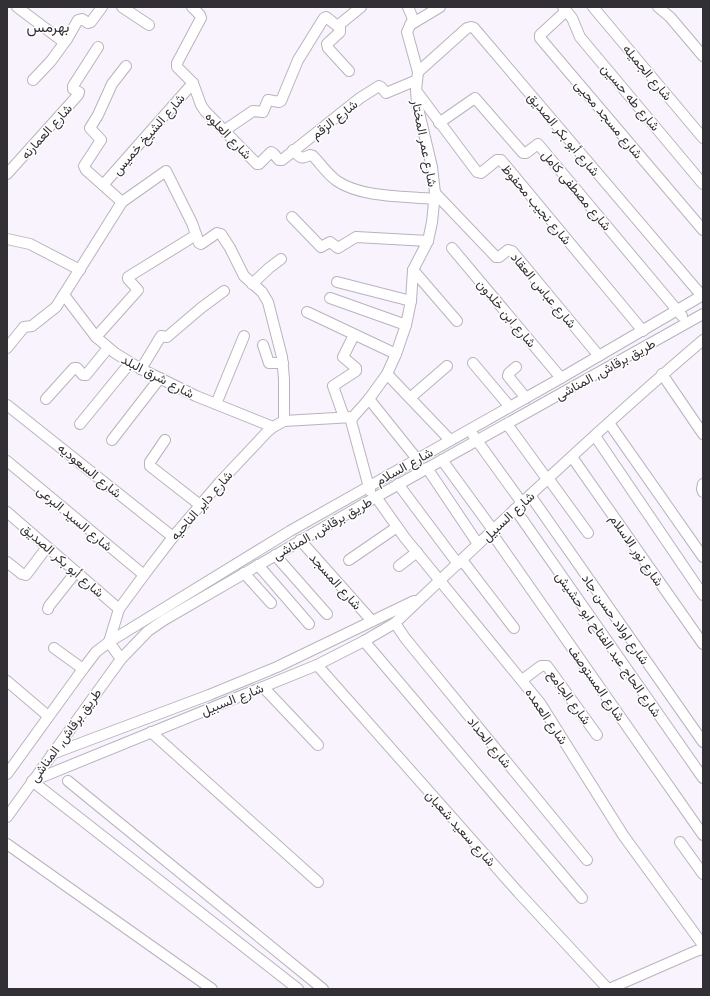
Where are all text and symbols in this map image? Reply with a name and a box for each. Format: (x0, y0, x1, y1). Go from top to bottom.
district label: بهرمس (26, 17, 70, 37)
street label: شارع الجميله (618, 41, 676, 105)
street label: شارع طه حسين (597, 60, 664, 135)
street label: شارع مسجد محيى (570, 76, 647, 163)
street label: شارع أبو بكر الصديق (523, 89, 604, 180)
street label: شارع الشيخ خميس (108, 90, 189, 179)
street label: شارع الزقم (307, 96, 362, 144)
street label: شارع عمر المختار (407, 97, 441, 188)
street label: شارع العمارنه (17, 100, 76, 163)
street label: شارع العلوه (201, 108, 256, 164)
street label: شارع مصطفى كامل (537, 147, 615, 235)
street label: شارع نجيب محفوظ (497, 160, 575, 249)
street label: شارع عباس العقاد (506, 249, 580, 332)
street label: شارع ابن خلدون (472, 276, 540, 352)
street label: طريق برقاش, المناشى (552, 335, 658, 404)
street label: شارع شرق البلد (118, 351, 197, 403)
street label: شارع السعوديه (53, 439, 125, 502)
street label: شارع السلام (373, 444, 436, 490)
street label: شارع داير الناحيه (166, 467, 237, 544)
street label: شارع السيد البرعى (33, 482, 116, 556)
street label: شارع السبيل (478, 488, 539, 546)
street label: طريق برقاش, المناشى (270, 493, 375, 564)
street label: شارع نور الاسلام (605, 511, 668, 590)
street label: شارع أبو بكر الصديق (17, 520, 108, 602)
street label: شارع المسجد (305, 549, 366, 614)
street label: شارع الحاج عبد الفتاح ابو حشيش (551, 568, 665, 721)
street label: شارع اولاد حسن جاد (577, 571, 653, 669)
street label: شارع المستوصف (563, 642, 629, 725)
street label: شارع الجامع (543, 667, 595, 729)
street label: شارع السبيل (198, 679, 266, 721)
street label: طريق برقاش, المناشى (26, 685, 105, 786)
street label: شارع العمده (521, 685, 572, 748)
street label: شارع الحداد (463, 713, 516, 772)
street label: شارع سعيد شعبان (421, 787, 499, 871)

